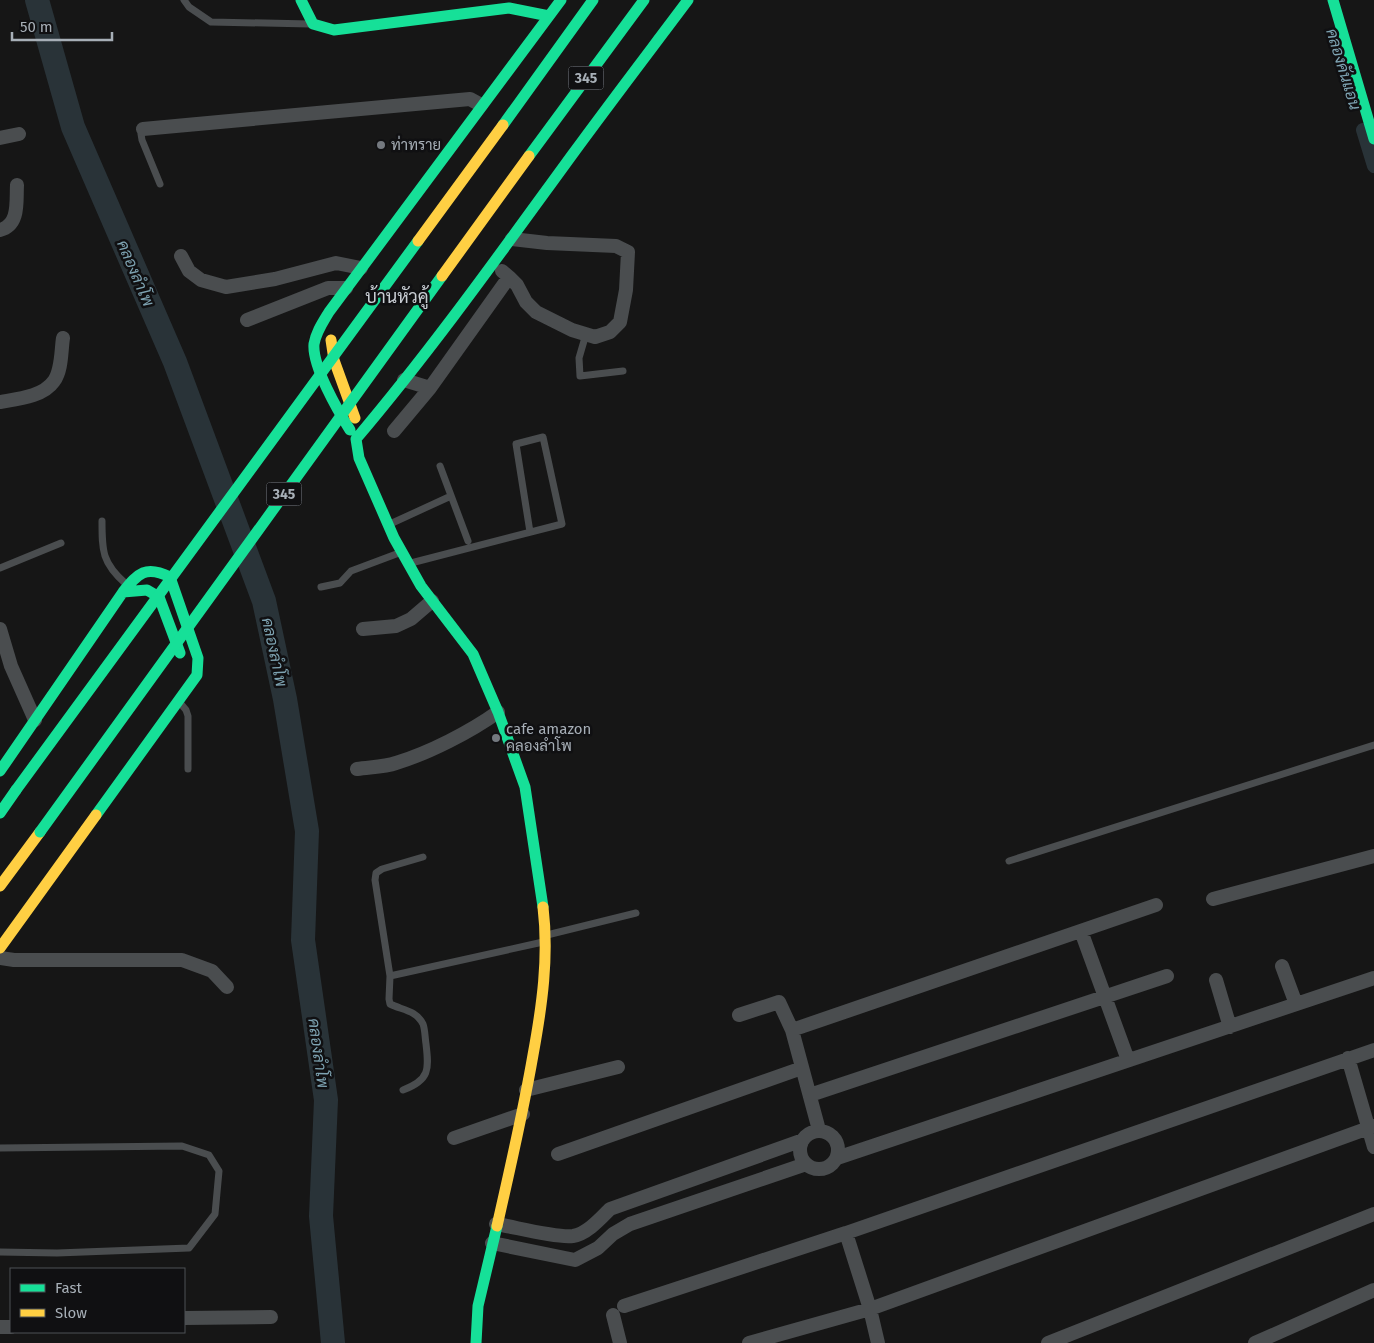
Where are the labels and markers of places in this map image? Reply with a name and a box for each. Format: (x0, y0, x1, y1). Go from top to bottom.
place label: ท่าทราย (391, 135, 441, 154)
marker: ท่าทราย (375, 139, 387, 151)
place label: cafe amazon คลองลำโพ (506, 720, 591, 755)
marker: cafe amazon คลองลำโพ (490, 732, 502, 744)

